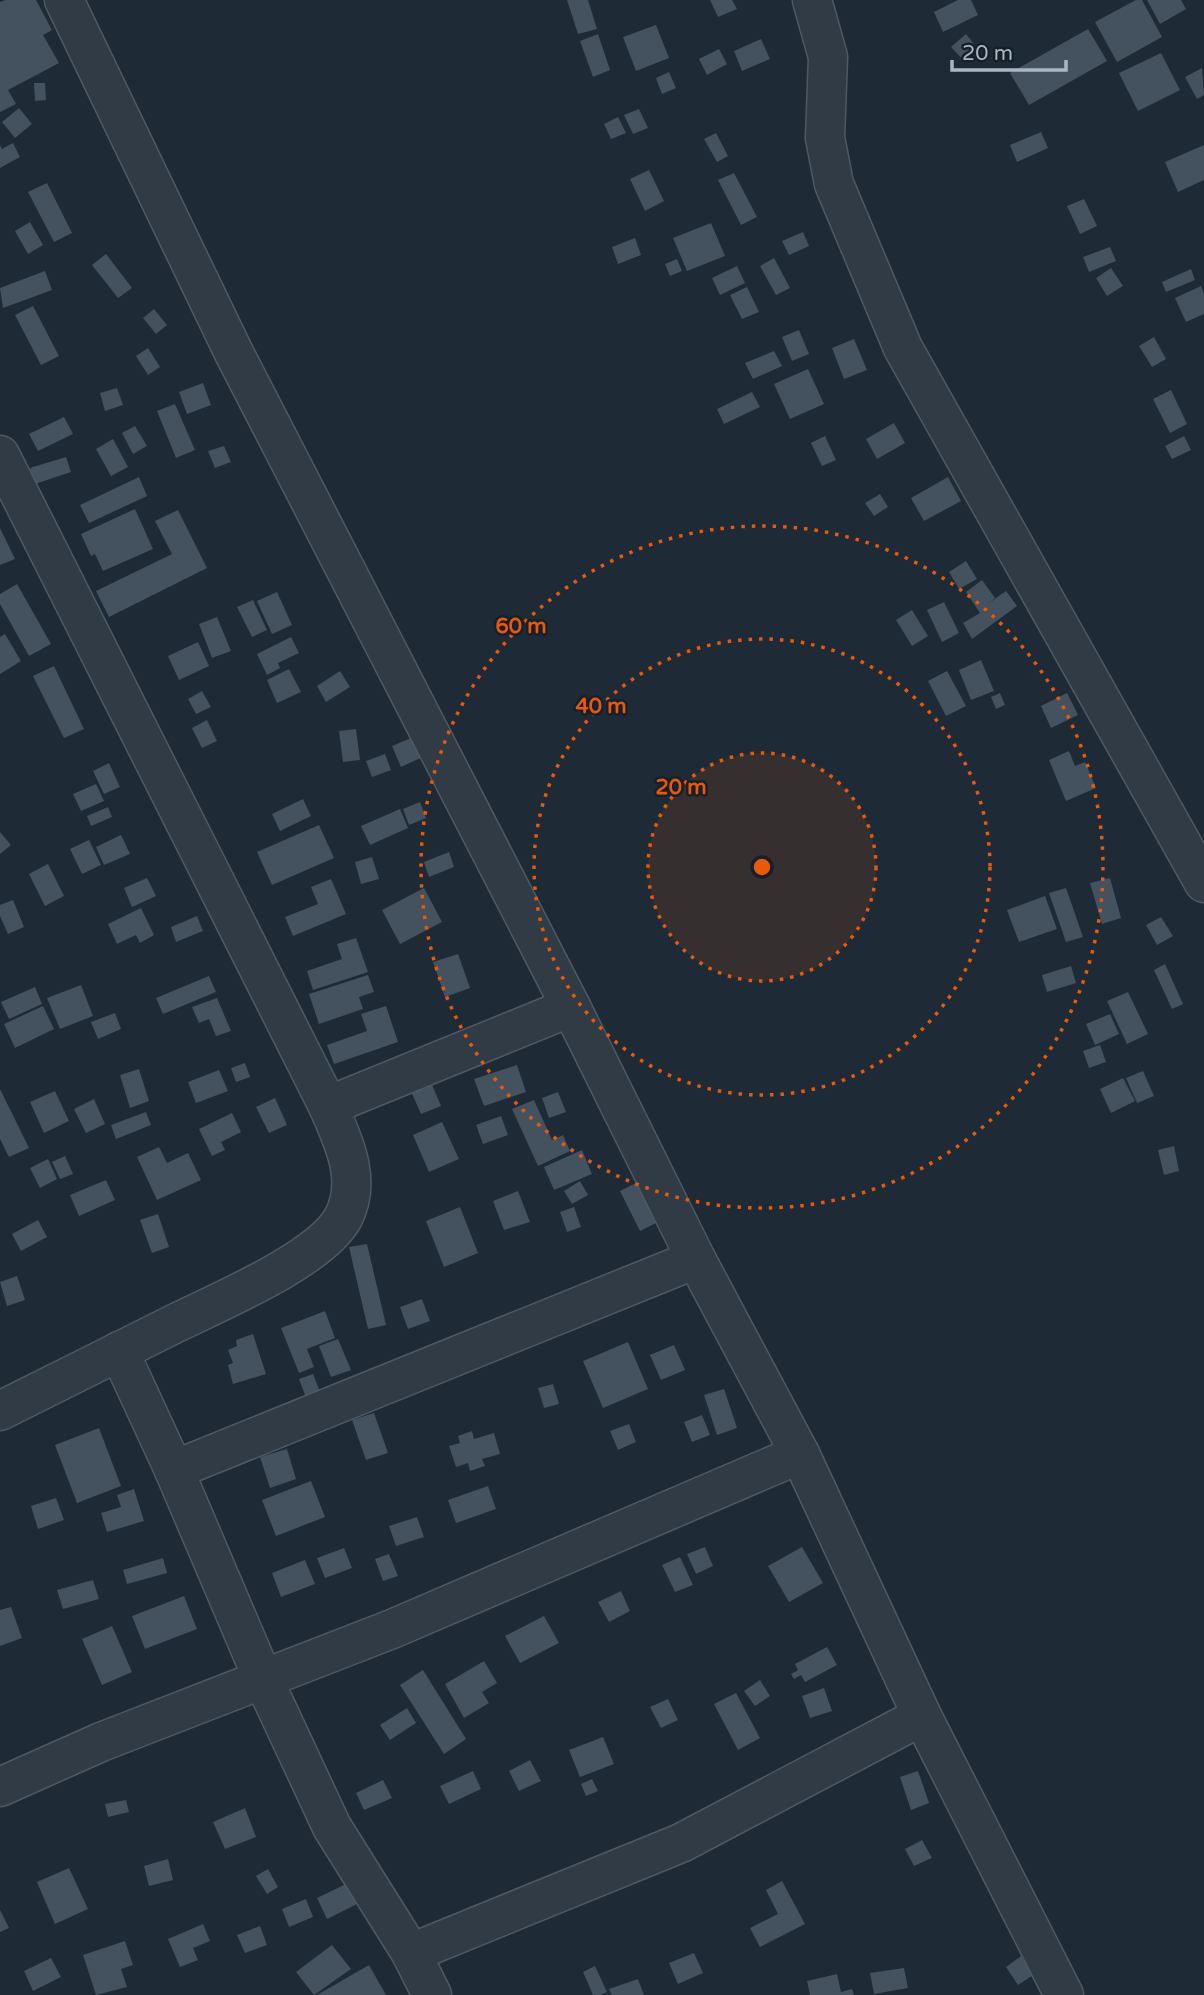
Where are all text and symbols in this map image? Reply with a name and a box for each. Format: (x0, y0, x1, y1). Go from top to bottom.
scale bar (952, 28, 1066, 72)
text: 20 m (962, 41, 1013, 66)
text: 60 m (495, 614, 547, 639)
text: 40 m (575, 694, 627, 719)
text: 20 m (655, 775, 707, 800)
centre of rings (750, 855, 774, 879)

